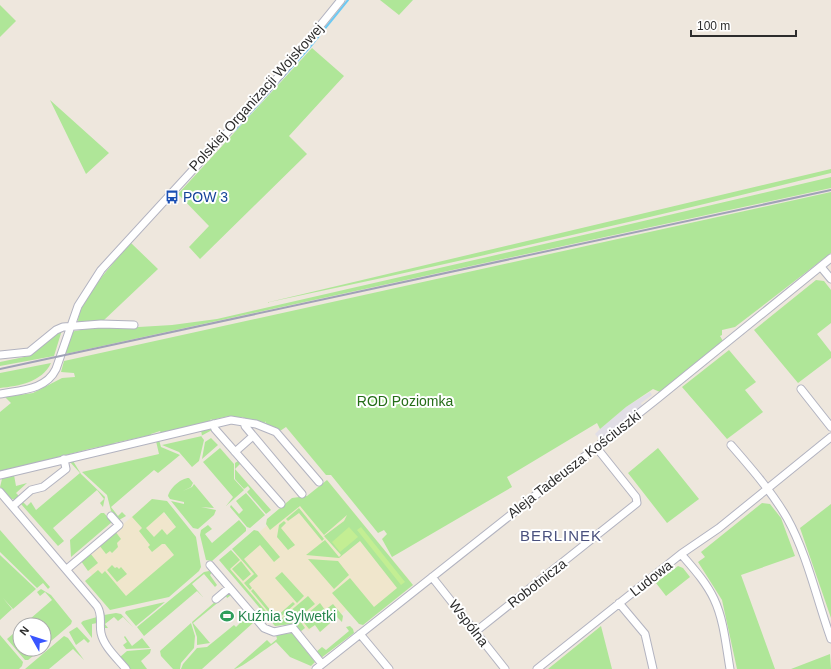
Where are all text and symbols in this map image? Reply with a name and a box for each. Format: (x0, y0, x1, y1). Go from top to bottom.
scale bar (691, 12, 796, 38)
text: 100 m (697, 19, 730, 33)
street label: Polskiej Organizacji Wojskowej (186, 20, 326, 174)
bus stop icon: POW 3 (164, 189, 180, 205)
place label: POW 3 (183, 189, 228, 205)
park label: ROD Poziomka (357, 393, 453, 409)
street label: Aleja Tadeusza Kościuszki (504, 407, 644, 521)
district label: BERLINEK (520, 527, 602, 544)
street label: Robotnicza (504, 555, 570, 611)
street label: Ludowa (627, 556, 675, 599)
street label: Wspólna (446, 597, 492, 650)
sports icon: Kuźnia Sylwetki (219, 608, 235, 624)
place label: Kuźnia Sylwetki (238, 608, 336, 624)
north arrow (12, 617, 52, 657)
text: N (17, 624, 31, 638)

